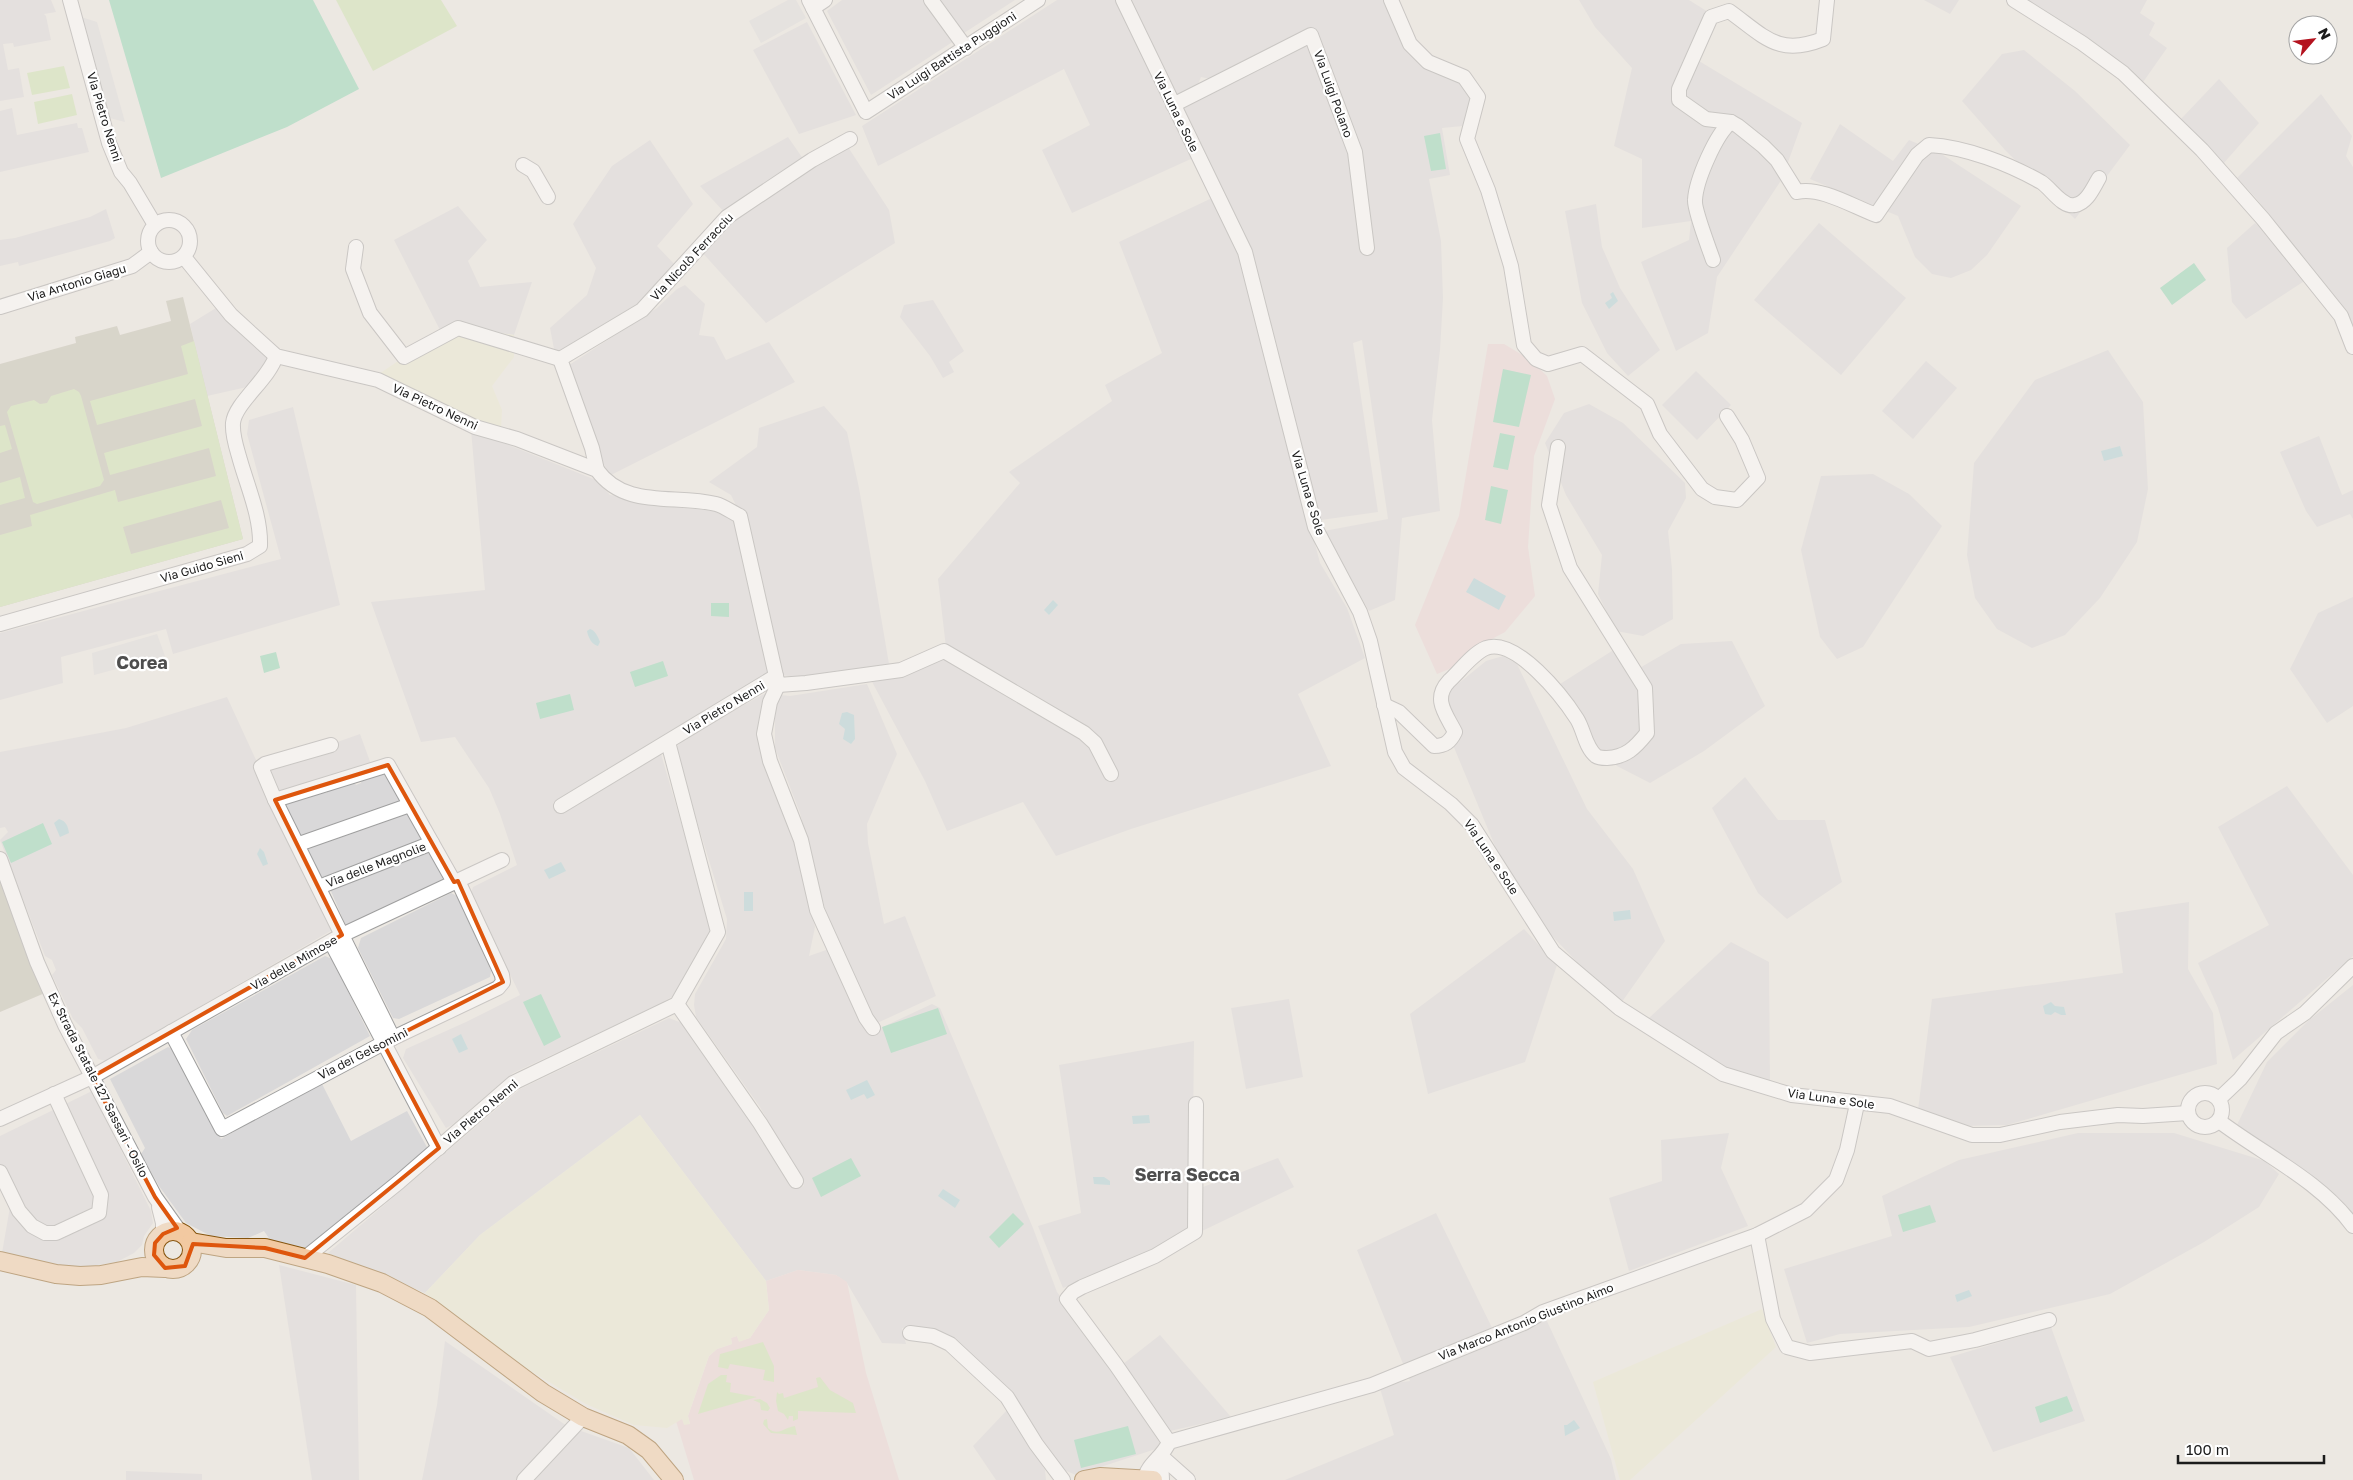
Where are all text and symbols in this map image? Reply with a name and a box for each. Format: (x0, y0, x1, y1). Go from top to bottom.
street label: Via Luigi Battista Puggioni (884, 8, 1019, 103)
north arrow (2288, 15, 2338, 65)
text: N (2315, 25, 2335, 42)
street label: Via Luigi Polano (1311, 48, 1356, 140)
street label: Via Luna e Sole (1151, 69, 1202, 154)
street label: Via Pietro Nenni (84, 70, 125, 163)
street label: Via Nicolò Ferracciu (647, 210, 736, 304)
street label: Via Antonio Giagu (26, 260, 128, 305)
street label: Via Pietro Nenni (390, 380, 480, 433)
street label: Via Luna e Sole (1289, 449, 1328, 537)
street label: Via Guido Sieni (158, 547, 245, 586)
district label: Corea (116, 651, 168, 673)
street label: Via Pietro Nenni (680, 677, 767, 738)
street label: Via Luna e Sole (1461, 816, 1522, 897)
street label: Via delle Magnolie (324, 839, 428, 891)
street label: Via delle Mimose (248, 932, 340, 993)
street label: Ex Strada Statale 127 Sassari - Osilo (45, 990, 152, 1180)
street label: Via dei Gelsomini (315, 1024, 410, 1083)
street label: Via Pietro Nenni (440, 1076, 521, 1147)
street label: Via Luna e Sole (1787, 1085, 1876, 1112)
district label: Serra Secca (1134, 1163, 1240, 1185)
street label: Via Marco Antonio Giustino Aimo (1436, 1279, 1616, 1364)
scale bar (2178, 1432, 2324, 1464)
text: 100 m (2186, 1440, 2229, 1458)

